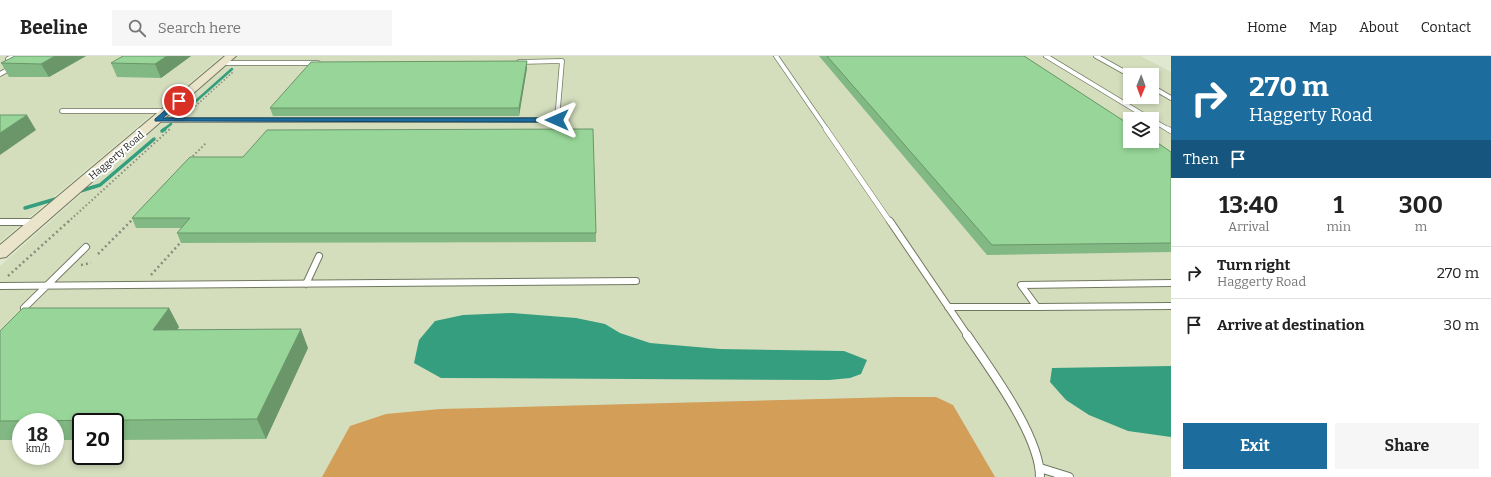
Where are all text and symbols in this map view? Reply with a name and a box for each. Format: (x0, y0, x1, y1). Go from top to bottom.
search box (112, 10, 392, 46)
text: Beeline (20, 16, 88, 39)
icon: search (126, 17, 148, 39)
text: Search here (158, 19, 241, 37)
text: Home (1247, 19, 1287, 36)
text: Map (1309, 19, 1337, 36)
text: About (1359, 19, 1399, 36)
text: Contact (1421, 19, 1471, 36)
north arrow (1123, 68, 1159, 104)
map controls (1123, 68, 1159, 148)
text: 270 m (1249, 70, 1329, 103)
icon: right (1183, 72, 1235, 124)
pin (162, 84, 196, 118)
icon: arrive (168, 90, 190, 112)
position arrow (536, 99, 578, 141)
text: Haggerty Road (1249, 104, 1372, 126)
button: layers (1123, 112, 1159, 148)
street label: Haggerty Road (87, 129, 147, 182)
icon: arrive (1227, 148, 1249, 170)
text: Then (1183, 150, 1219, 168)
text: 13:40 (1219, 191, 1279, 219)
text: 1 (1333, 191, 1344, 219)
text: 300 (1399, 191, 1443, 219)
text: Arrival (1228, 219, 1269, 234)
text: min (1326, 219, 1351, 234)
text: m (1415, 219, 1427, 234)
text: Turn right (1217, 256, 1290, 274)
icon: right (1183, 262, 1205, 284)
text: 270 m (1437, 264, 1479, 282)
text: Haggerty Road (1217, 274, 1306, 289)
icon: arrive (1183, 314, 1205, 336)
text: Arrive at destination (1217, 316, 1364, 334)
text: 30 m (1444, 316, 1479, 334)
speed limit sign: 20 (72, 413, 124, 465)
text: 18 (28, 422, 48, 446)
button: Exit (1183, 423, 1327, 469)
button: Share (1335, 423, 1479, 469)
text: km/h (26, 443, 50, 455)

